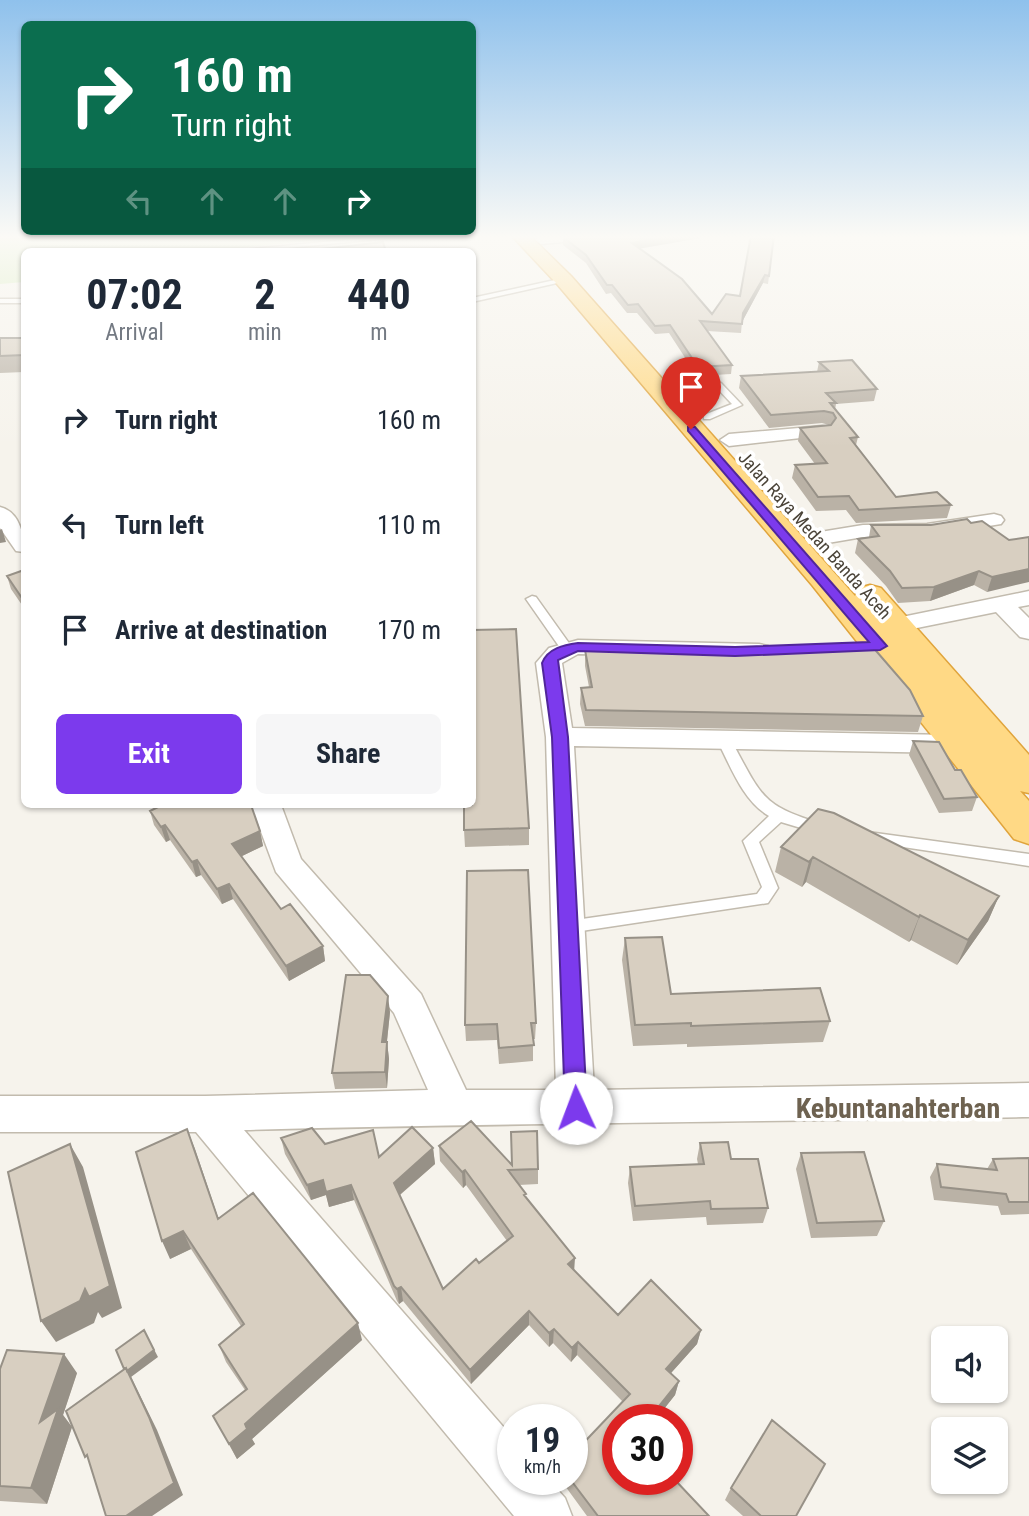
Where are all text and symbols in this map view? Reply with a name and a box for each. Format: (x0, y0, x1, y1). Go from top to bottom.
text: 160 m (171, 47, 293, 104)
icon: right (56, 49, 147, 140)
text: Turn right (171, 106, 292, 144)
icon: left (120, 182, 158, 220)
icon: ahead (193, 182, 231, 220)
icon: ahead (266, 182, 304, 220)
icon: right (339, 182, 377, 220)
text: 07:02 (86, 270, 183, 319)
text: 2 (254, 270, 275, 319)
text: 440 (347, 270, 411, 319)
text: Arrival (105, 319, 164, 346)
text: min (248, 319, 282, 346)
text: m (370, 319, 387, 346)
pin (661, 357, 721, 429)
icon: arrive (672, 368, 710, 406)
icon: right (56, 401, 94, 439)
text: Turn right (115, 405, 217, 435)
text: 160 m (377, 405, 441, 435)
street label: Jalan Raya Medan Banda Aceh (734, 447, 896, 623)
icon: left (56, 506, 94, 544)
text: Turn left (115, 510, 204, 540)
text: 110 m (377, 510, 441, 540)
icon: arrive (56, 611, 94, 649)
text: Arrive at destination (115, 615, 327, 645)
text: 170 m (377, 615, 441, 645)
button: Exit (56, 714, 242, 794)
button: Share (256, 714, 441, 794)
position arrow (539, 1071, 613, 1145)
district label: Kebuntanahterban (796, 1092, 1000, 1125)
map controls (931, 1326, 1008, 1494)
button: sound (931, 1326, 1008, 1403)
speed limit sign: 30 (602, 1404, 693, 1495)
button: layers (931, 1417, 1008, 1494)
text: 19 (525, 1420, 560, 1461)
text: km/h (524, 1456, 561, 1477)

